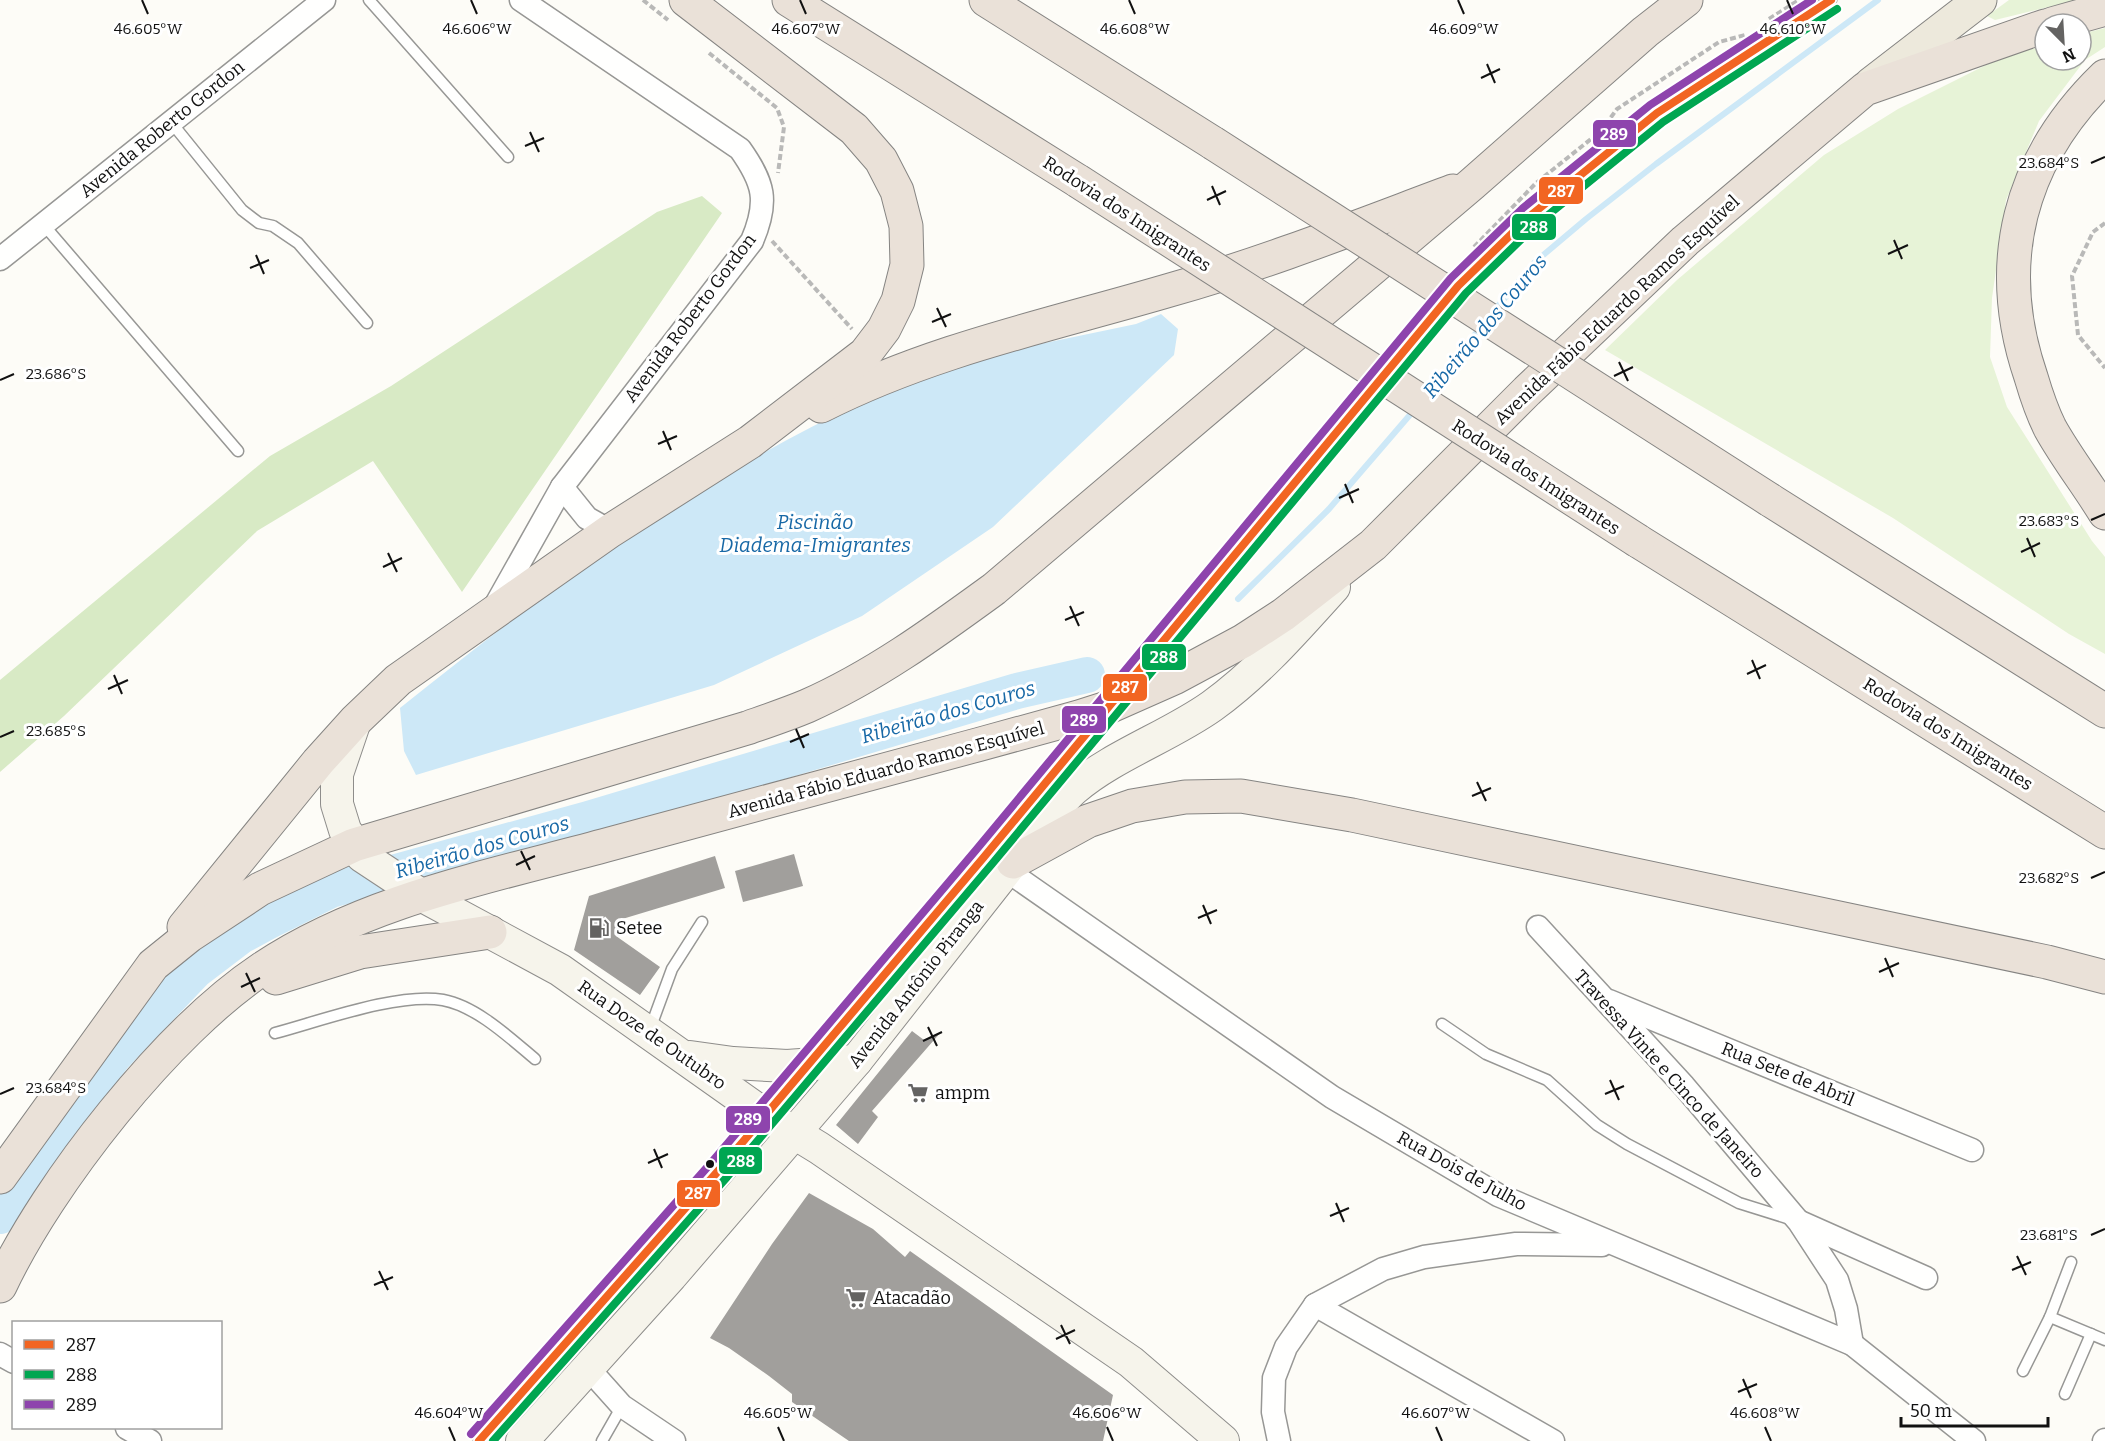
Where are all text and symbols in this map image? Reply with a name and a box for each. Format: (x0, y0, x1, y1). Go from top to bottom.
north arrow (2033, 12, 2093, 72)
text: 46.605°W (114, 20, 183, 38)
text: 46.606°W (442, 20, 512, 38)
text: 46.607°W (772, 20, 841, 38)
text: 46.608°W (1100, 20, 1171, 38)
text: 46.609°W (1429, 20, 1499, 38)
text: 46.610°W (1760, 20, 1827, 38)
text: N (2059, 44, 2078, 66)
street label: Avenida Roberto Gordon (75, 55, 249, 202)
line badge: 289 (1592, 119, 1637, 148)
text: 289 (1600, 125, 1628, 144)
street label: Rodovia dos Imigrantes (1039, 151, 1215, 277)
text: 23.684°S (2019, 154, 2079, 172)
line badge: 287 (1538, 176, 1584, 205)
text: 287 (1547, 182, 1575, 201)
street label: Avenida Fábio Eduardo Ramos Esquível (1490, 191, 1744, 429)
line badge: 288 (1511, 213, 1557, 241)
text: 288 (1520, 218, 1548, 237)
street label: Avenida Roberto Gordon (619, 229, 761, 407)
water label: Ribeirão dos Couros (1418, 249, 1552, 403)
text: 23.686°S (26, 365, 86, 383)
street label: Rodovia dos Imigrantes (1448, 414, 1624, 540)
water label: Piscinão Diadema-Imigrantes (719, 510, 911, 557)
text: 23.683°S (2019, 512, 2079, 530)
line badge: 288 (1141, 643, 1187, 671)
text: 288 (1150, 648, 1178, 667)
line badge: 287 (1102, 673, 1148, 702)
street label: Rodovia dos Imigrantes (1859, 673, 2037, 795)
water label: Ribeirão dos Couros (858, 676, 1038, 748)
text: 287 (1111, 678, 1139, 697)
line badge: 289 (1061, 705, 1107, 734)
text: 289 (1070, 711, 1098, 730)
street label: Avenida Fábio Eduardo Ramos Esquível (725, 717, 1047, 823)
text: 23.685°S (26, 722, 86, 740)
water label: Ribeirão dos Couros (392, 811, 572, 883)
text: 23.682°S (2019, 869, 2079, 887)
street label: Avenida Antônio Piranga (844, 896, 988, 1072)
fuel station icon: Setee (587, 916, 611, 940)
place label: Setee (616, 917, 662, 939)
street label: Travessa Vinte e Cinco de Janeiro (1570, 965, 1768, 1183)
street label: Rua Doze de Outubro (574, 976, 730, 1094)
street label: Rua Sete de Abril (1718, 1037, 1858, 1111)
text: 23.684°S (26, 1079, 86, 1097)
supermarket icon: ampm (906, 1081, 930, 1105)
place label: ampm (935, 1082, 990, 1104)
line badge: 289 (725, 1105, 771, 1134)
text: 289 (734, 1110, 762, 1129)
street label: Rua Dois de Julho (1393, 1126, 1531, 1216)
line badge: 288 (718, 1146, 763, 1175)
text: 288 (727, 1152, 755, 1171)
unlabelled marker (704, 1158, 716, 1170)
line badge: 287 (676, 1179, 721, 1208)
text: 287 (684, 1184, 712, 1203)
text: 23.681°S (2020, 1226, 2078, 1244)
supermarket icon: Atacadão (844, 1286, 868, 1310)
place label: Atacadão (873, 1287, 951, 1309)
legend (12, 1321, 222, 1429)
text: 287 (66, 1334, 96, 1356)
text: 288 (66, 1364, 97, 1386)
scale bar (1901, 1390, 2048, 1428)
text: 289 (66, 1394, 97, 1416)
text: 50 m (1910, 1400, 1952, 1422)
text: 46.604°W (415, 1404, 484, 1422)
text: 46.605°W (744, 1404, 813, 1422)
text: 46.606°W (1072, 1404, 1142, 1422)
text: 46.607°W (1402, 1404, 1471, 1422)
text: 46.608°W (1730, 1404, 1801, 1422)

